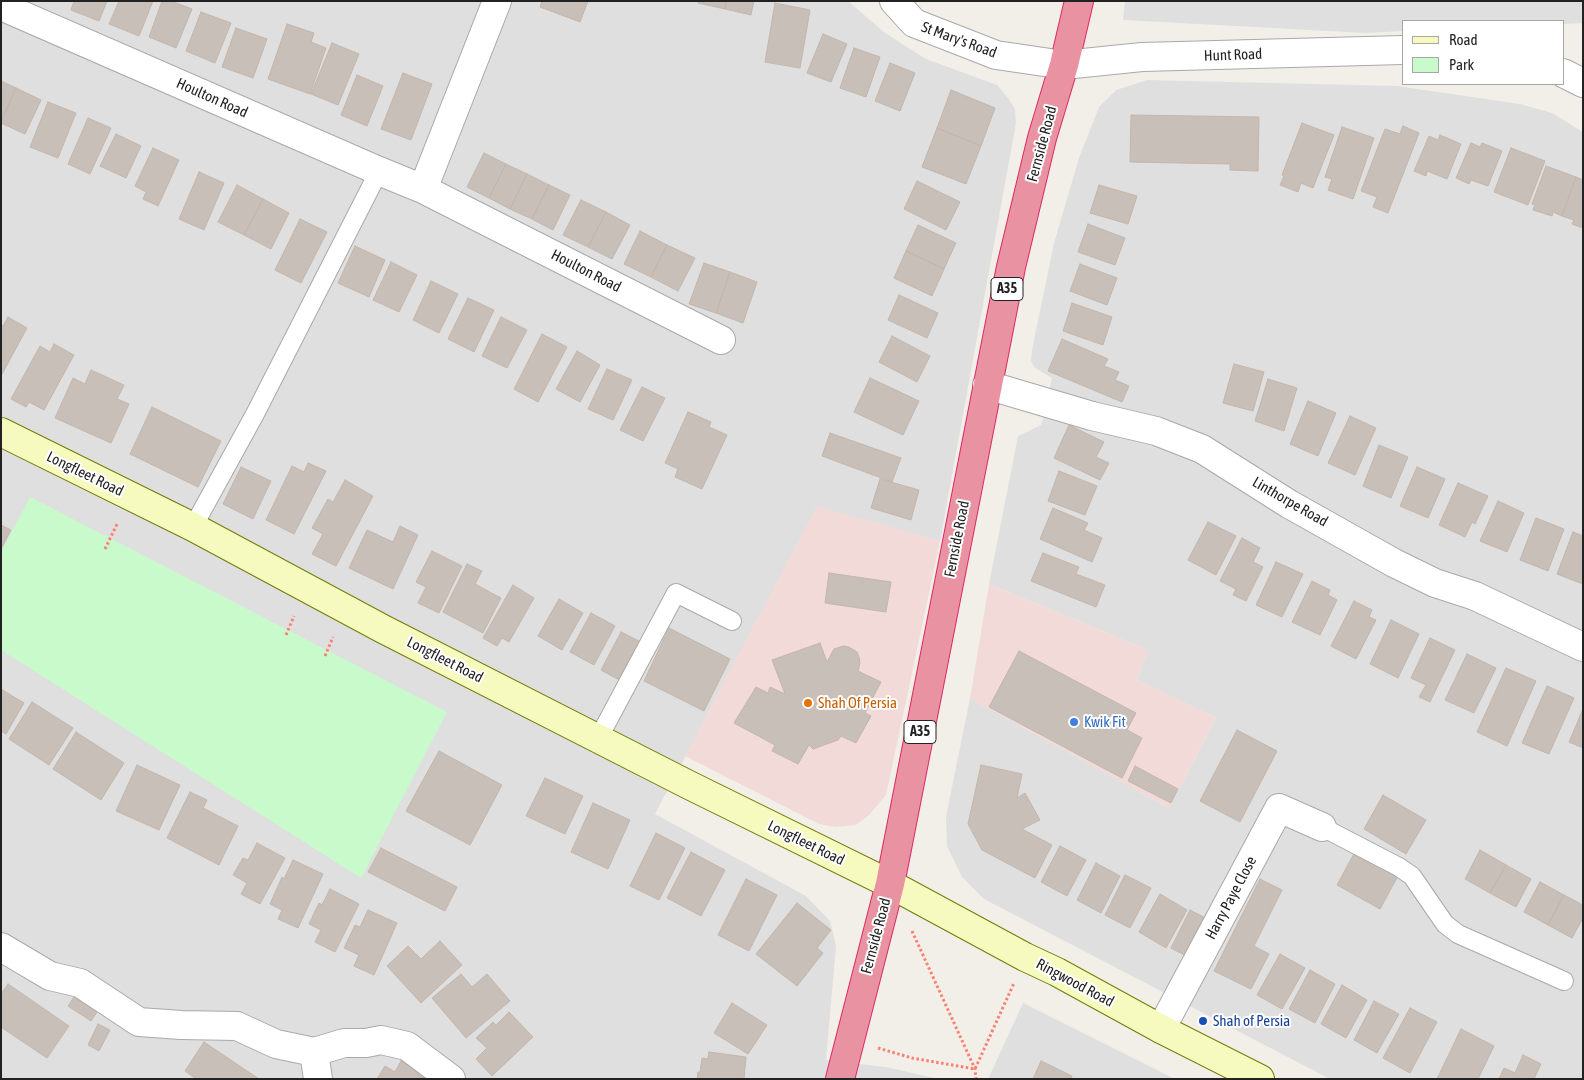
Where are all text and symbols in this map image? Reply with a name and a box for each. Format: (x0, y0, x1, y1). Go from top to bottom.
street label: St Mary's Road (919, 18, 999, 62)
legend (1402, 20, 1564, 85)
text: Road (1449, 31, 1478, 48)
street label: Hunt Road (1204, 45, 1262, 65)
text: Park (1449, 56, 1474, 73)
street label: Houlton Road (174, 74, 250, 122)
street label: Fernside Road (1023, 104, 1061, 184)
street label: Houlton Road (548, 246, 624, 296)
road number: A35 (991, 278, 1023, 300)
street label: Longfleet Road (44, 448, 126, 500)
street label: Linthorpe Road (1249, 473, 1331, 531)
street label: Fernside Road (941, 499, 973, 579)
street label: Longfleet Road (404, 633, 486, 687)
place label: Shah Of Persia (818, 694, 897, 712)
marker: Shah Of Persia (802, 697, 814, 709)
place label: Kwik Fit (1084, 713, 1126, 731)
marker: Kwik Fit (1068, 716, 1080, 728)
road number: A35 (904, 720, 936, 744)
street label: Longfleet Road (765, 817, 847, 869)
street label: Harry Paye Close (1202, 853, 1260, 943)
street label: Fernside Road (857, 896, 895, 976)
street label: Ringwood Road (1033, 955, 1117, 1011)
place label: Shah of Persia (1213, 1012, 1290, 1030)
marker: Shah of Persia (1197, 1015, 1209, 1027)

